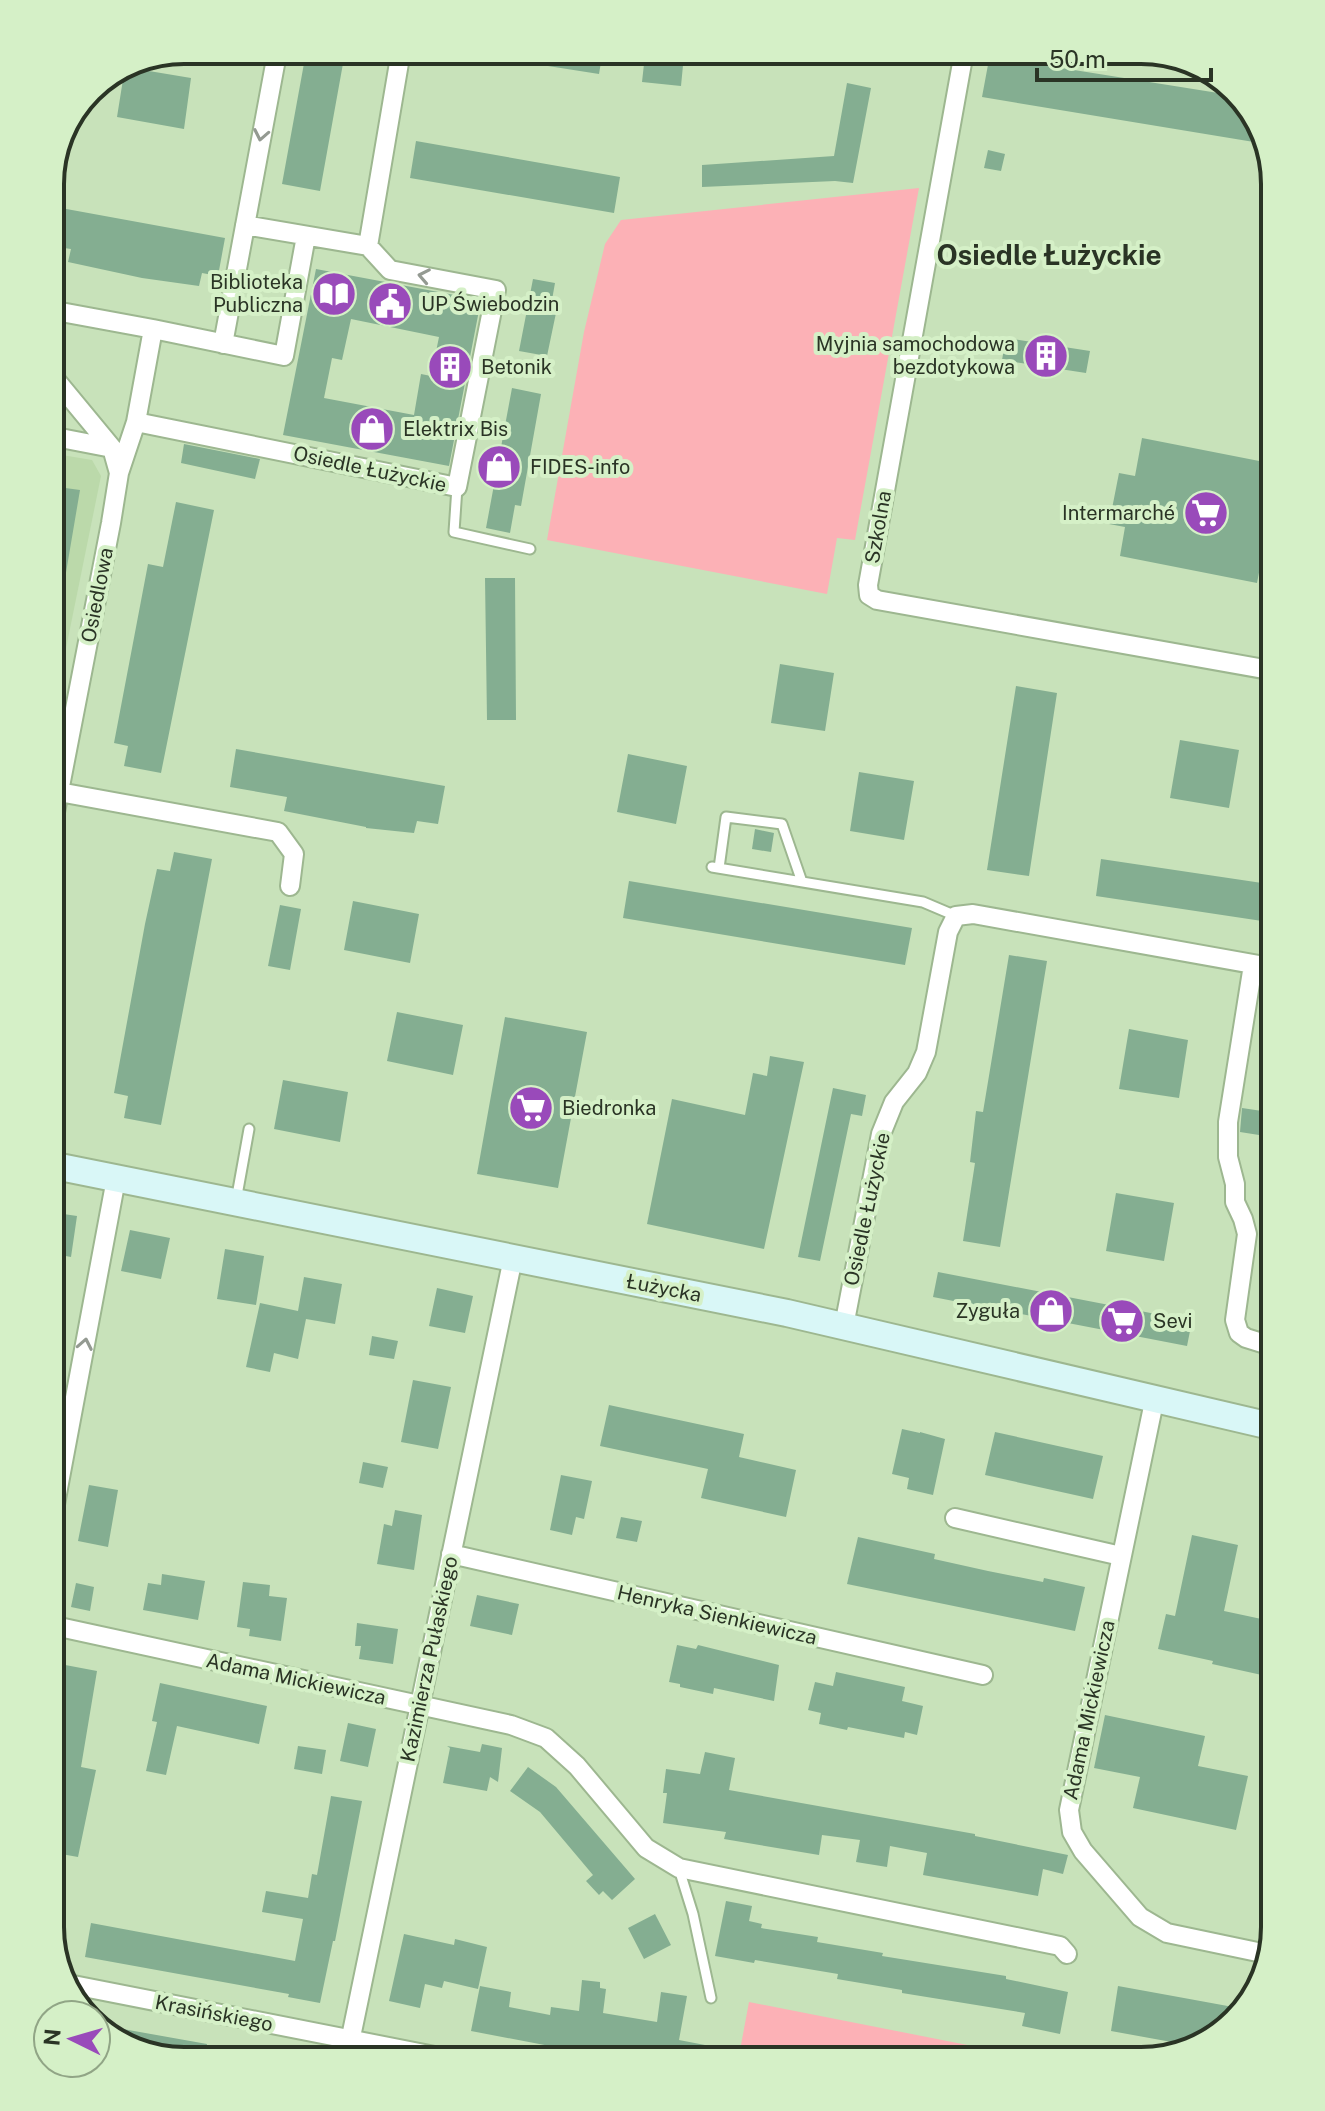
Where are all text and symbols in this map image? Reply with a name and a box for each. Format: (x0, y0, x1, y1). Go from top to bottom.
scale bar (1037, 32, 1211, 82)
text: 50 m (1049, 45, 1106, 73)
one-way arrow (254, 129, 271, 142)
district label: Osiedle Łużyckie (936, 238, 1162, 271)
one-way arrow (417, 269, 431, 286)
place label: Biblioteka Publiczna (210, 270, 303, 317)
library icon: Biblioteka Publiczna (310, 270, 358, 318)
public building icon: UP Świebodzin (366, 280, 414, 328)
place label: UP Świebodzin (421, 291, 559, 316)
place label: Myjnia samochodowa bezdotykowa (816, 332, 1015, 379)
building icon: Myjnia samochodowa bezdotykowa (1022, 332, 1070, 380)
building icon: Betonik (426, 343, 474, 391)
place label: Betonik (481, 355, 552, 379)
shop icon: Elektrix Bis (348, 405, 396, 453)
place label: Elektrix Bis (403, 417, 508, 441)
street label: Osiedle Łużyckie (291, 441, 449, 497)
shop icon: FIDES-info (475, 443, 523, 491)
place label: FIDES-info (530, 455, 630, 479)
street label: Szkolna (860, 489, 896, 565)
supermarket icon: Intermarché (1182, 489, 1230, 537)
place label: Intermarché (1062, 501, 1175, 525)
street label: Osiedlowa (76, 545, 118, 645)
supermarket icon: Biedronka (507, 1084, 555, 1132)
place label: Biedronka (562, 1096, 656, 1120)
street label: Osiedle Łużyckie (839, 1130, 895, 1288)
street label: Łużycka (624, 1269, 704, 1307)
shop icon: Zyguła (1027, 1287, 1075, 1335)
supermarket icon: Sevi (1098, 1297, 1146, 1345)
place label: Zyguła (955, 1299, 1020, 1323)
place label: Sevi (1153, 1309, 1193, 1333)
one-way arrow (76, 1338, 93, 1351)
street label: Kazimierza Pułaskiego (395, 1554, 463, 1764)
street label: Henryka Sienkiewicza (615, 1580, 819, 1650)
street label: Adama Mickiewicza (1058, 1618, 1120, 1802)
street label: Adama Mickiewicza (204, 1648, 388, 1710)
street label: Krasińskiego (153, 1990, 275, 2036)
north arrow (32, 1999, 112, 2079)
text: N (38, 2028, 66, 2047)

